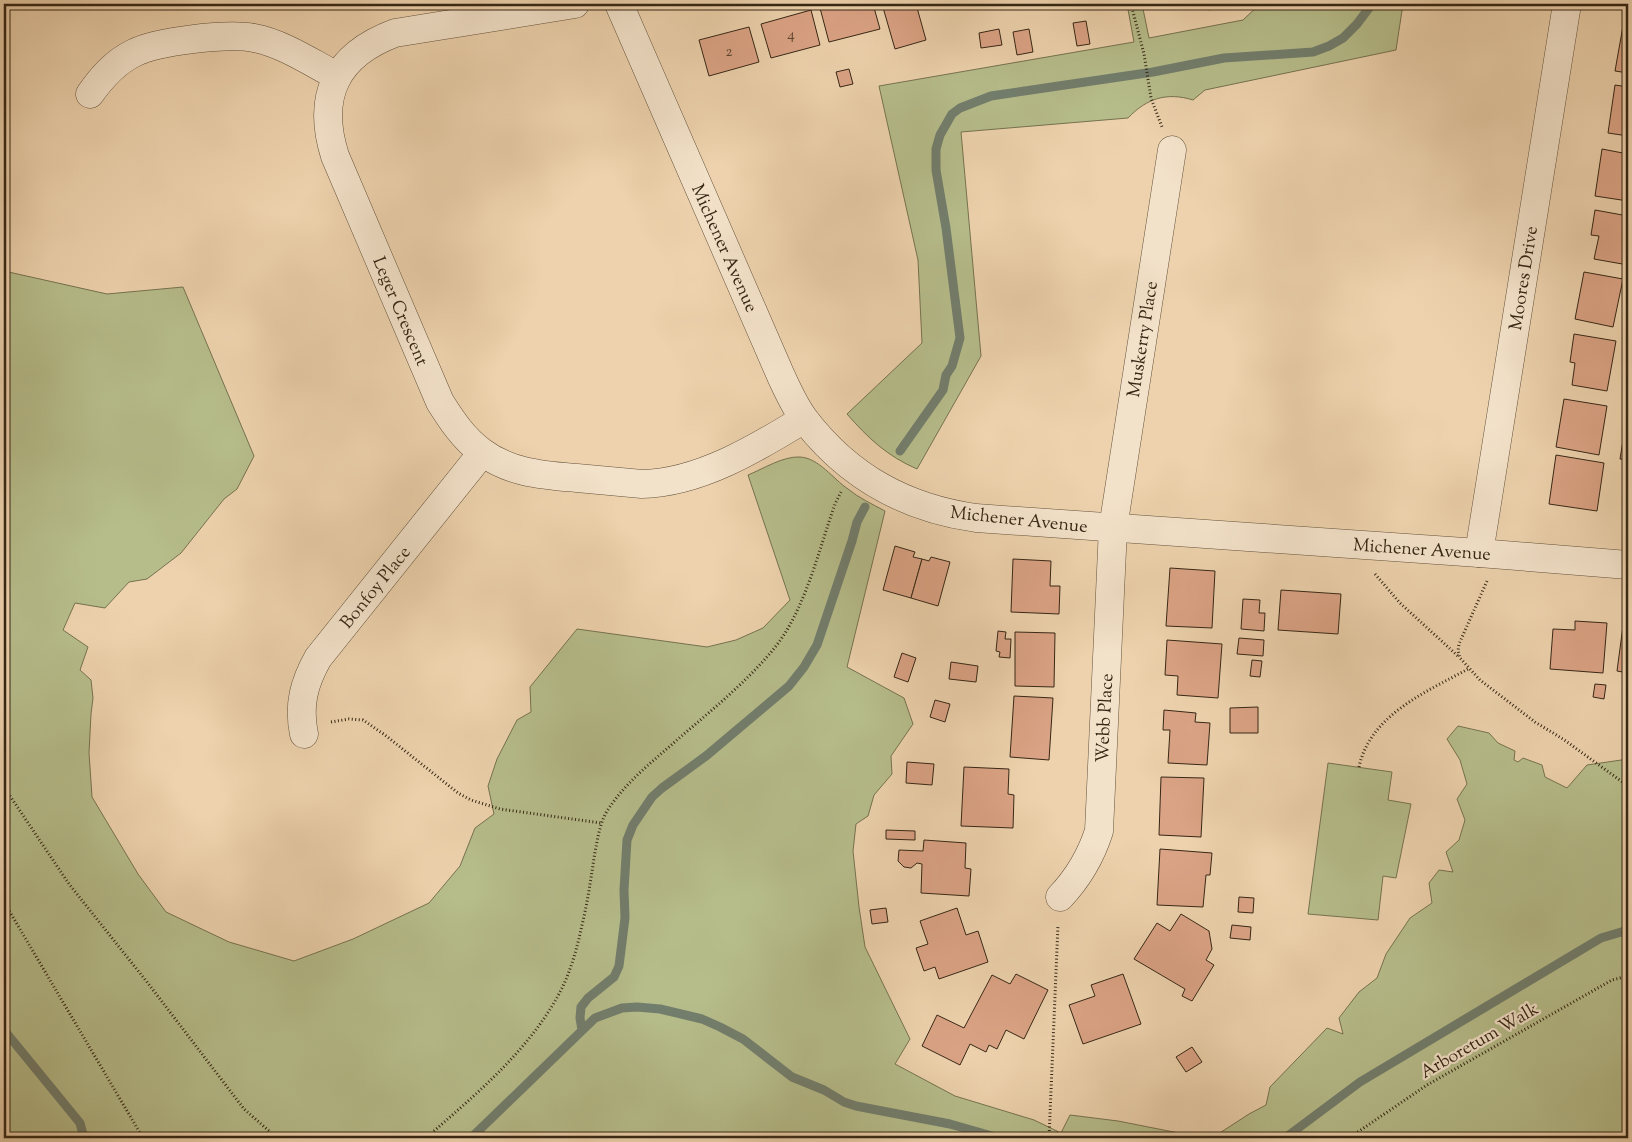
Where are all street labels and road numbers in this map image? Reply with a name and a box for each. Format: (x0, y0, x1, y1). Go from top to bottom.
street label: Michener Avenue (683, 181, 763, 317)
street label: Moores Drive (1504, 224, 1546, 332)
street label: Leger Crescent (364, 253, 434, 370)
street label: Muskerry Place (1122, 279, 1166, 399)
street label: Michener Avenue (949, 501, 1089, 541)
street label: Michener Avenue (1352, 533, 1492, 569)
street label: Bonfoy Place (335, 541, 418, 635)
street label: Webb Place (1091, 673, 1121, 763)
street label: Arboretum Walk (1416, 997, 1544, 1086)

